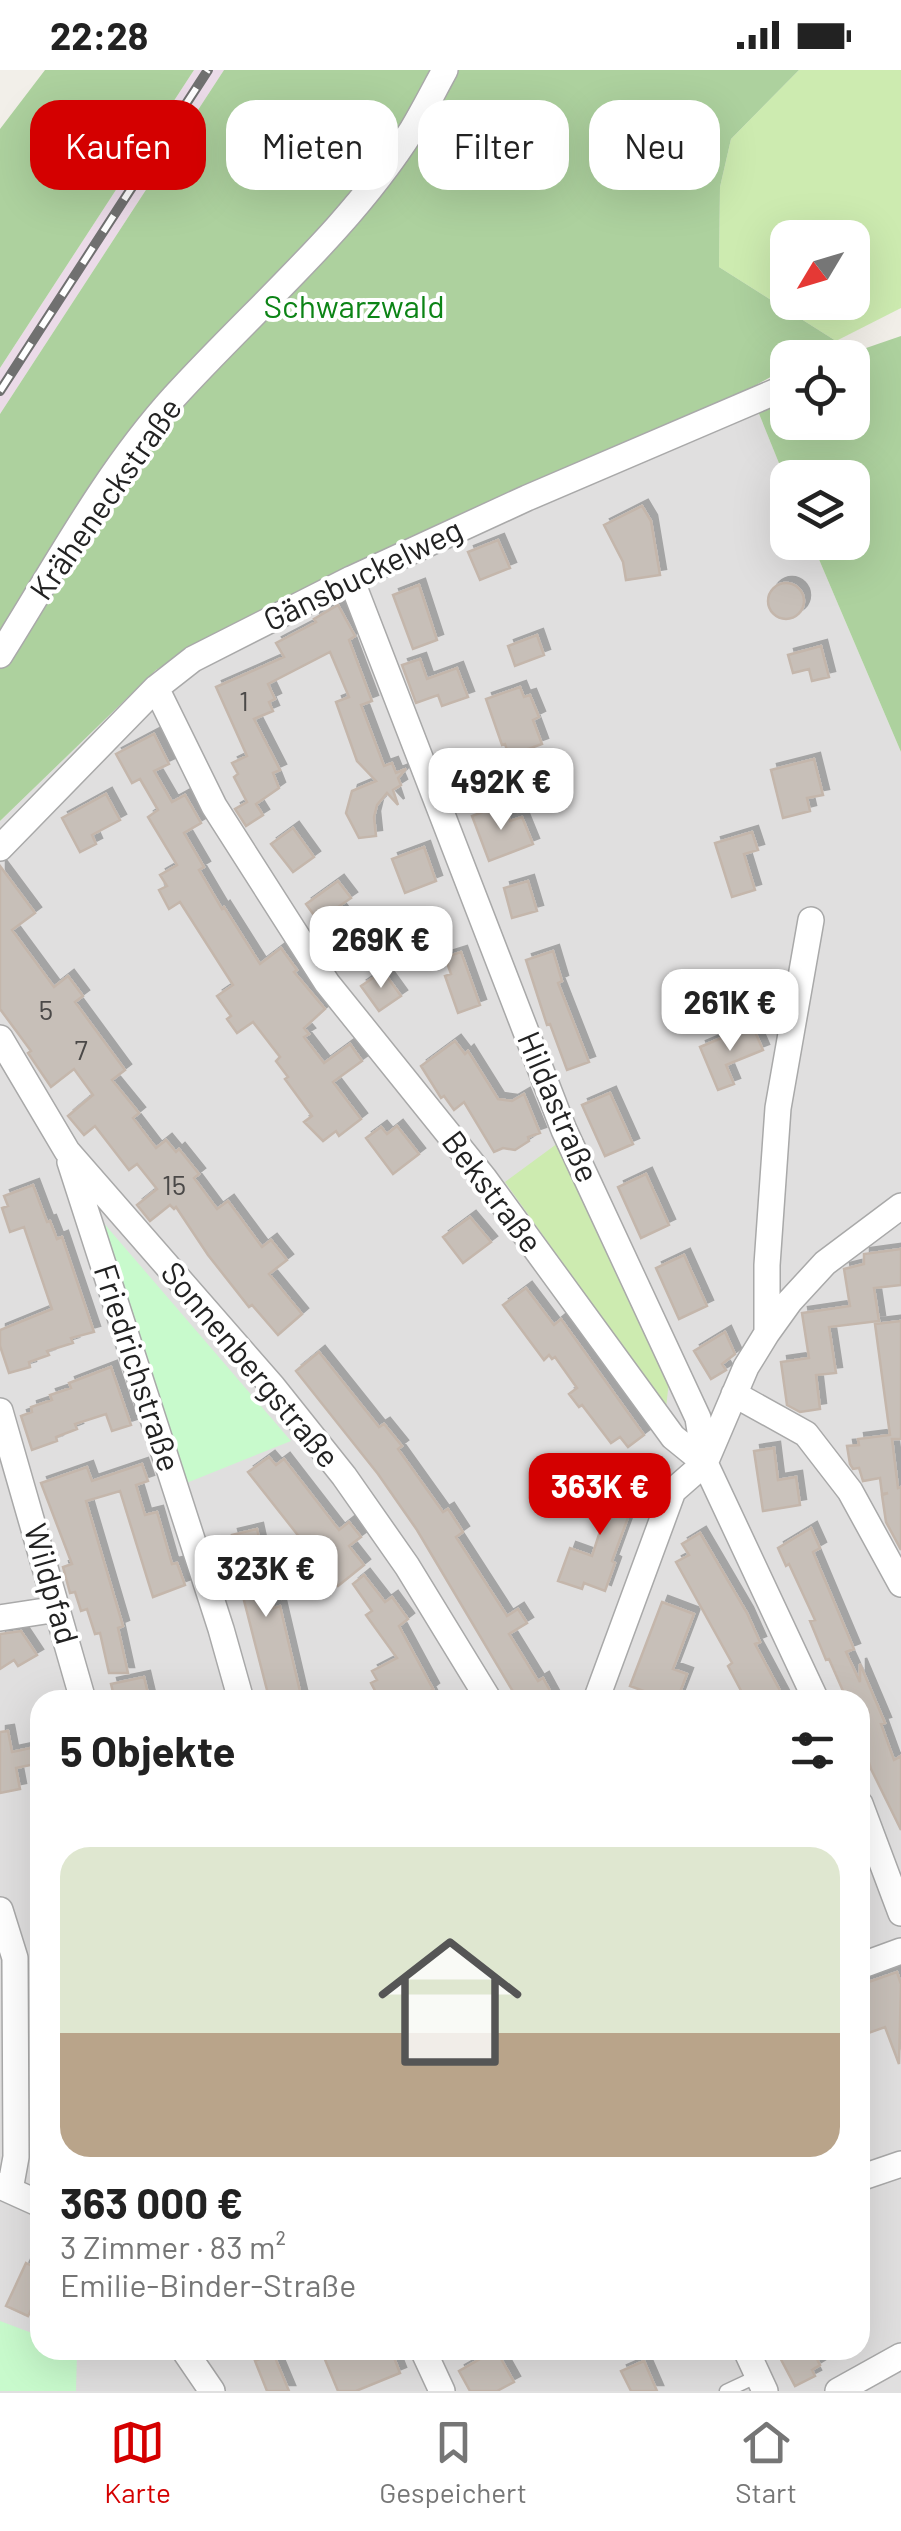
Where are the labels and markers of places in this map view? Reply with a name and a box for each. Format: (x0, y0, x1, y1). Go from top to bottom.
pin: 492K € (420, 748, 582, 833)
pin: 269K € (300, 906, 462, 991)
pin: 261K € (649, 969, 811, 1054)
pin: 363K € (519, 1453, 681, 1538)
pin: 323K € (185, 1535, 347, 1620)

